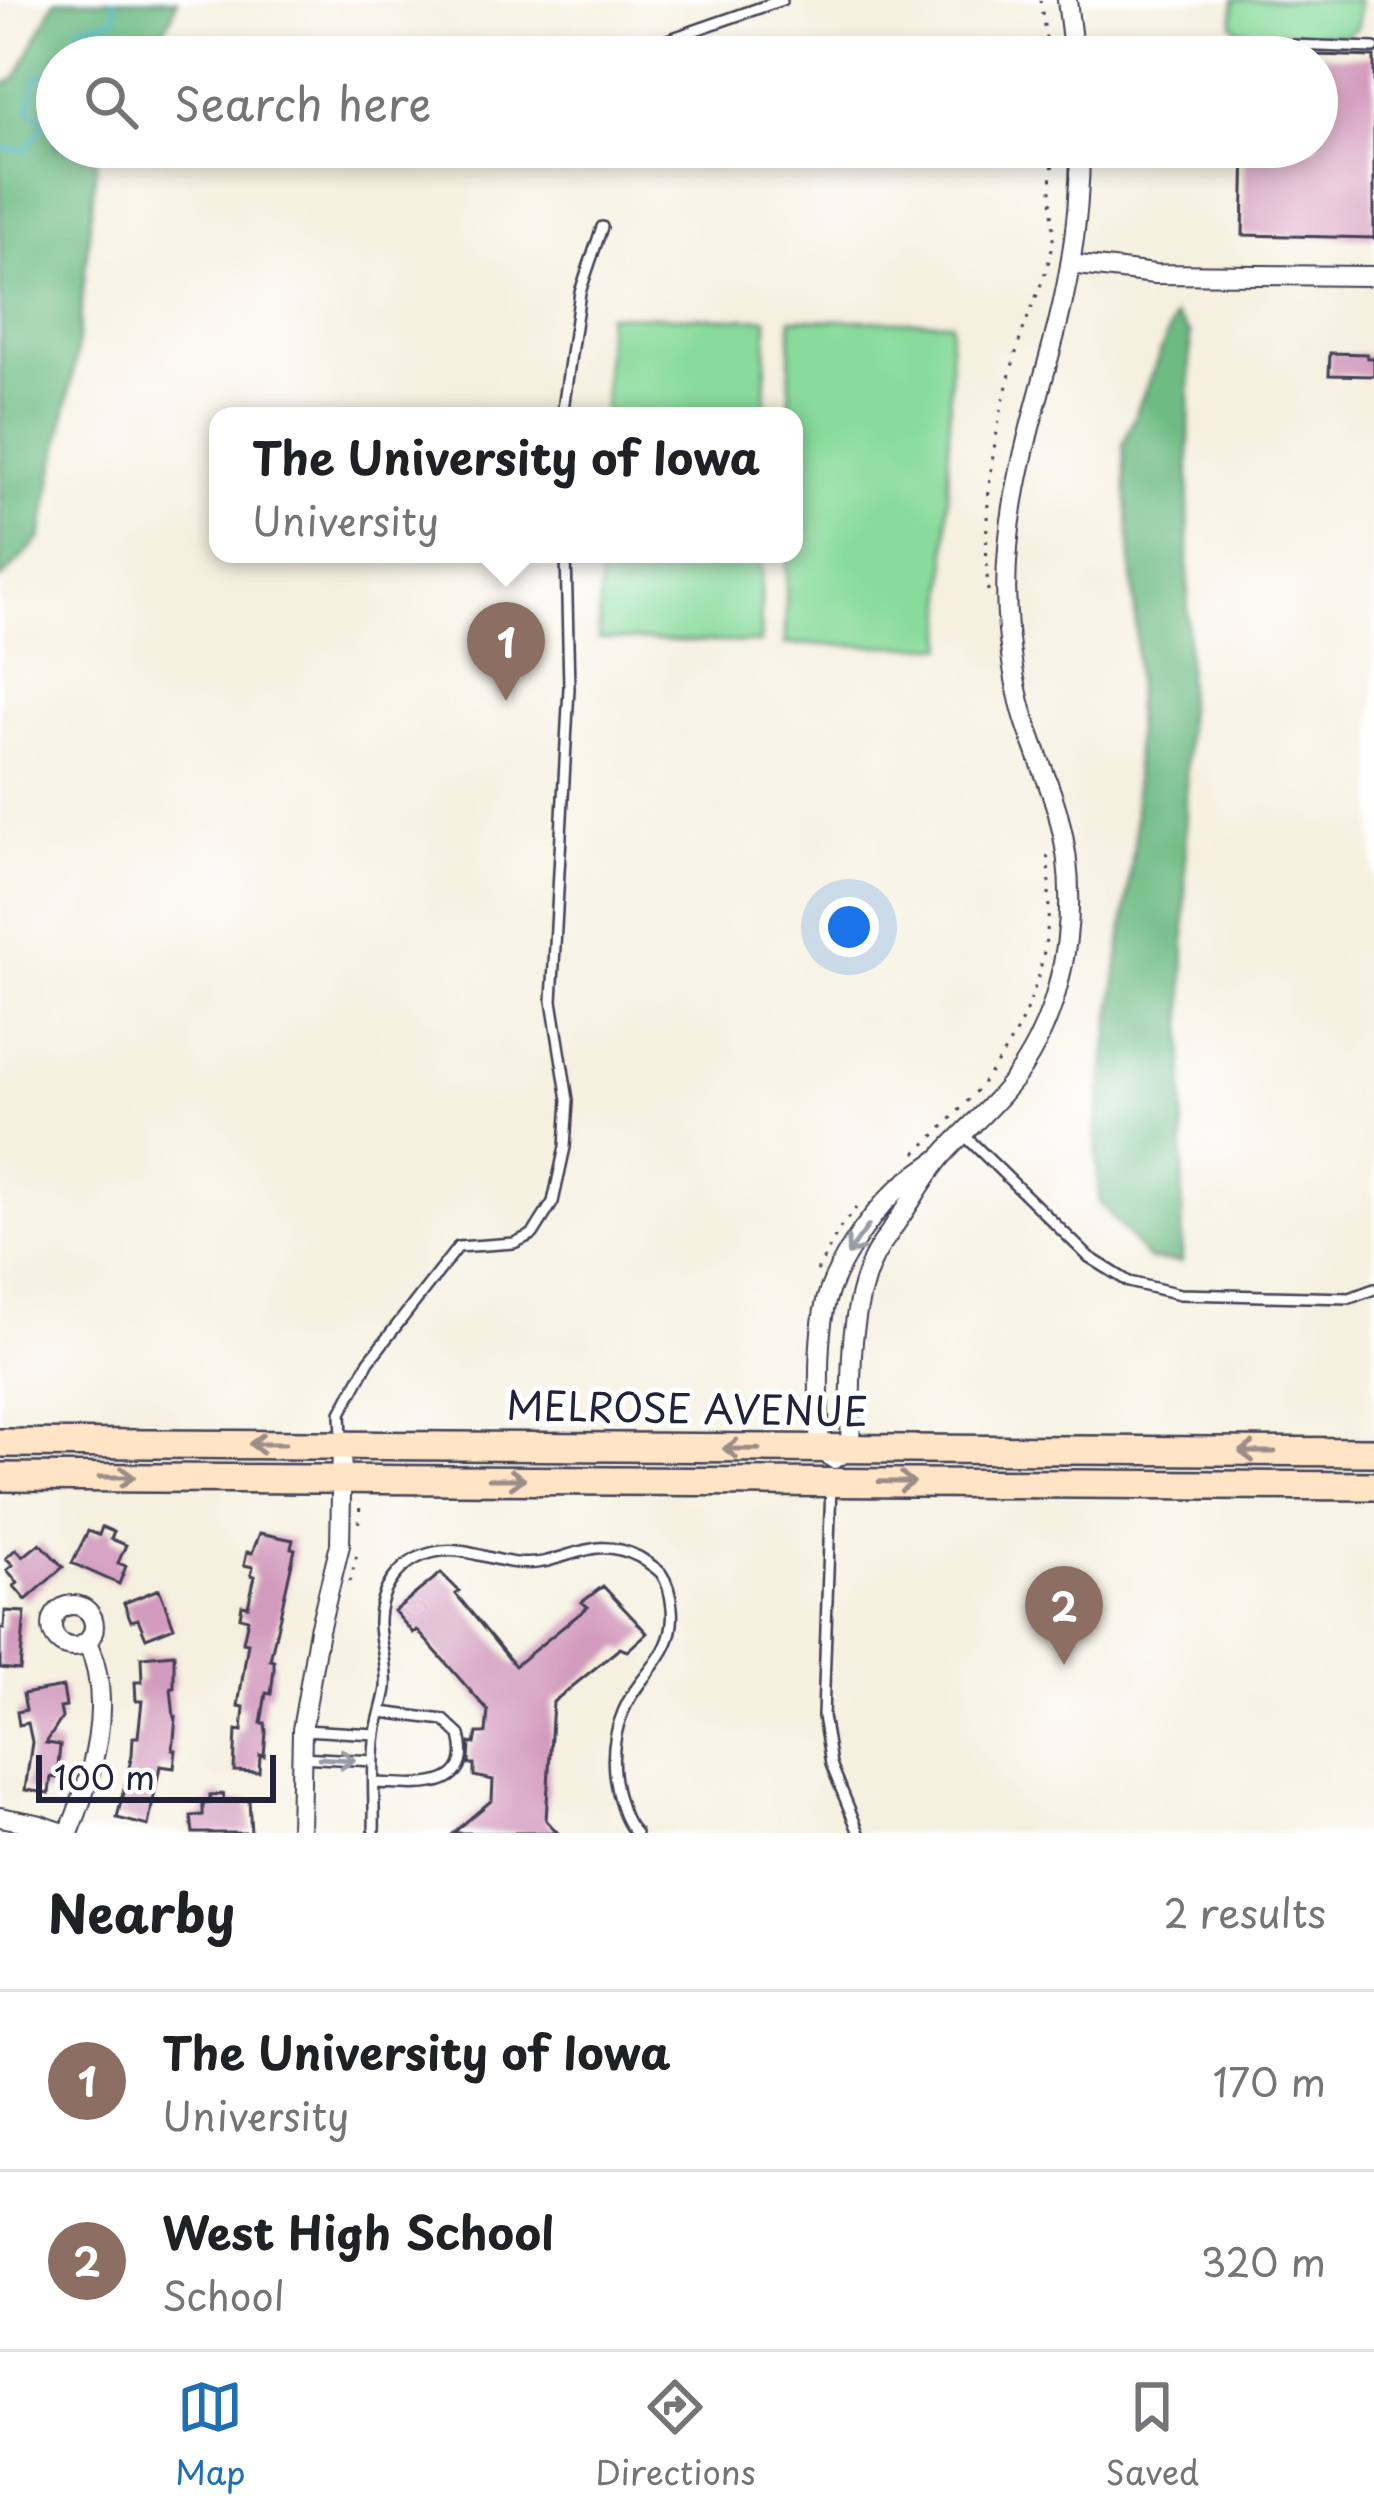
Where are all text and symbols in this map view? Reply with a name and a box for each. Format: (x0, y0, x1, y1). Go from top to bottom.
search box (36, 36, 1338, 168)
text: Search here (174, 68, 431, 136)
icon: search (78, 69, 144, 135)
popup (209, 407, 803, 563)
text: The University of Iowa (252, 422, 760, 490)
text: University (252, 490, 439, 549)
pin: 1 (467, 602, 545, 701)
your location (819, 897, 879, 957)
one-way arrow (846, 1223, 871, 1256)
street label: MELROSE AVENUE (506, 1374, 868, 1439)
one-way arrow (248, 1433, 287, 1455)
one-way arrow (722, 1437, 761, 1460)
one-way arrow (1238, 1441, 1277, 1463)
one-way arrow (97, 1466, 136, 1488)
one-way arrow (487, 1468, 526, 1490)
one-way arrow (877, 1471, 916, 1493)
pin: 2 (1025, 1566, 1103, 1665)
one-way arrow (317, 1747, 356, 1770)
scale bar (36, 1749, 276, 1802)
text: 100 m (54, 1751, 155, 1801)
text: Nearby (48, 1873, 235, 1950)
text: 2 results (1164, 1882, 1326, 1941)
text: The University of Iowa (162, 2017, 671, 2085)
text: 1 (78, 2051, 96, 2110)
text: 170 m (1213, 2051, 1326, 2110)
text: University (162, 2085, 349, 2144)
text: West High School (162, 2197, 554, 2265)
text: 2 (73, 2231, 101, 2290)
text: 320 m (1201, 2231, 1326, 2290)
text: School (162, 2265, 285, 2324)
tab: Map (175, 2374, 245, 2496)
tab: Directions (595, 2374, 756, 2496)
tab: Saved (1105, 2374, 1199, 2496)

